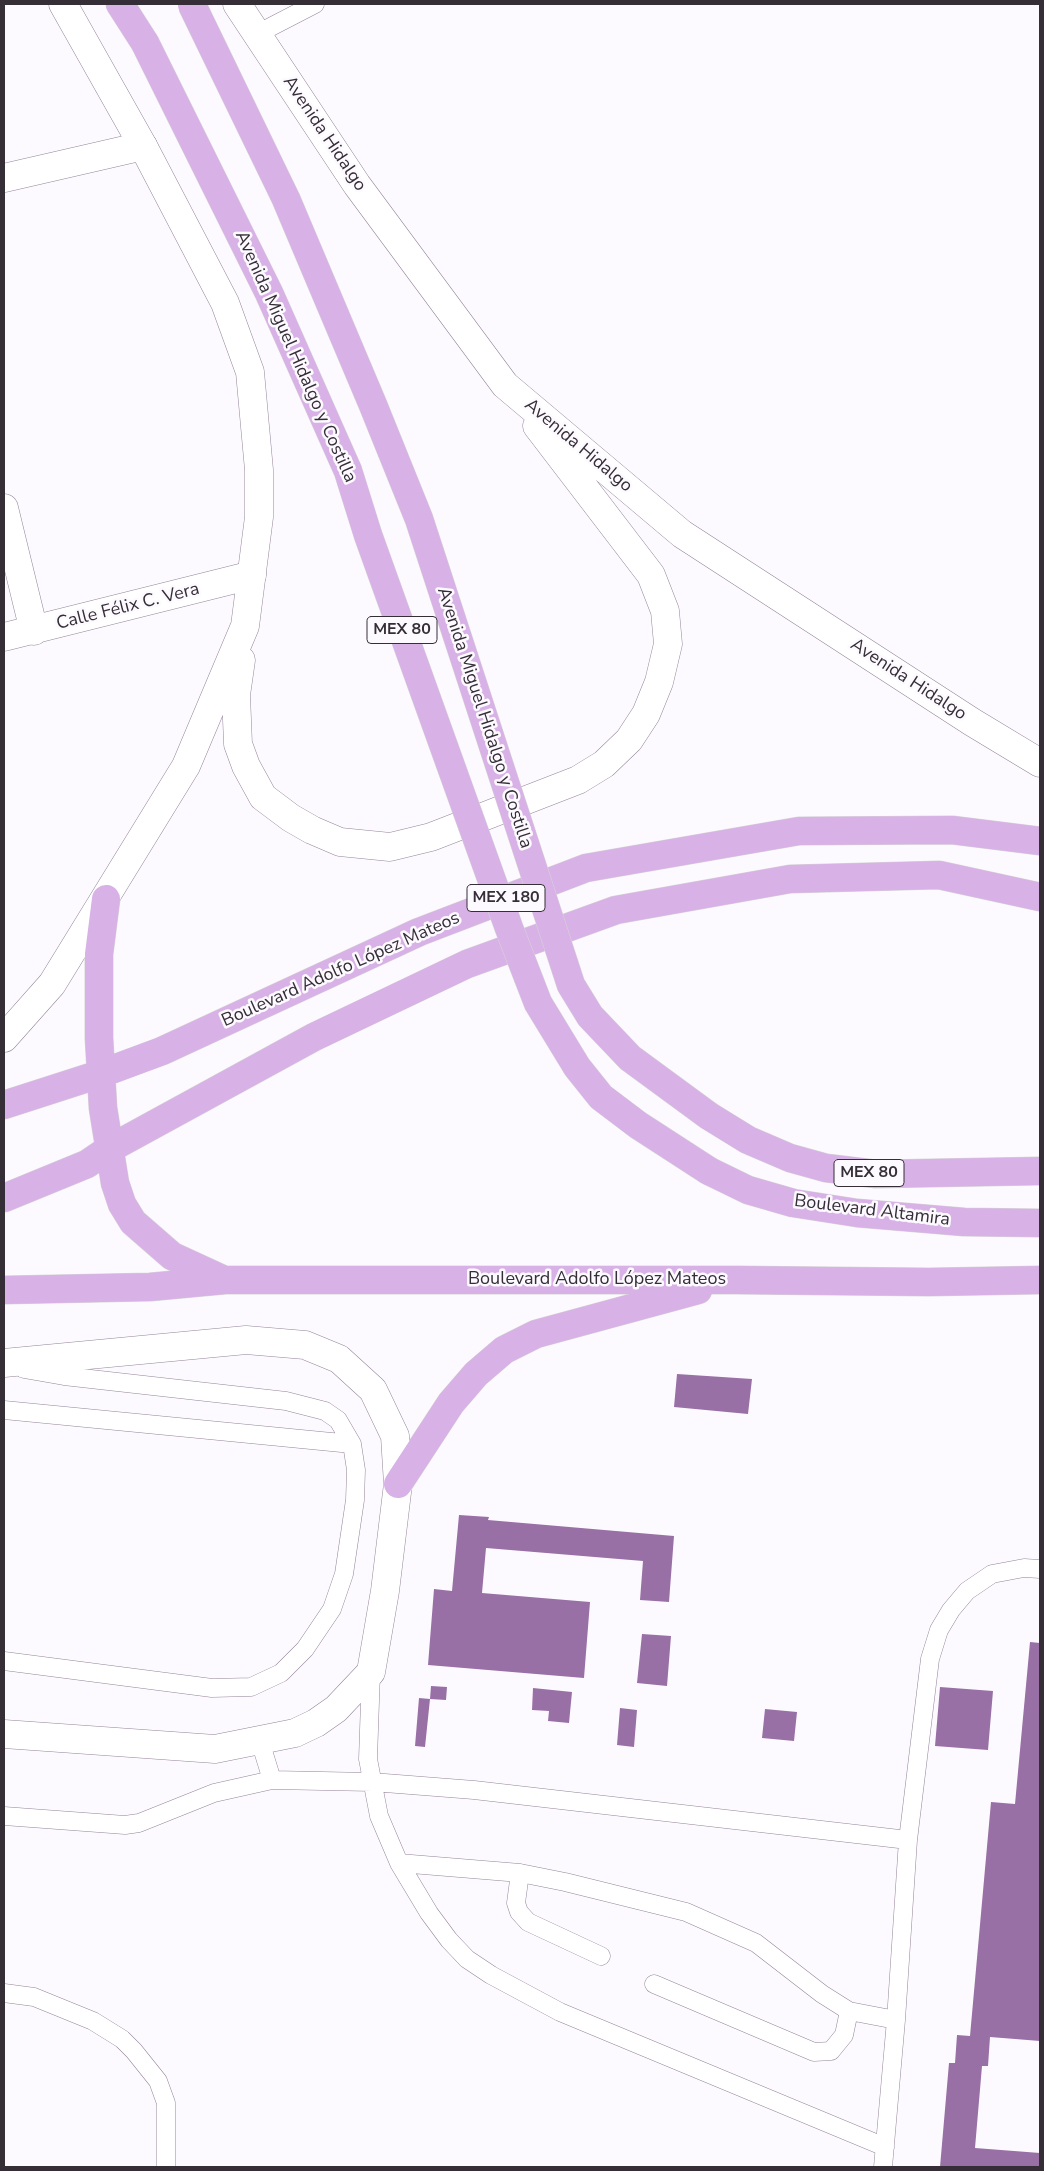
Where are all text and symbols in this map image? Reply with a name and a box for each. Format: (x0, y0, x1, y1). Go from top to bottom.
street label: Avenida Hidalgo (278, 72, 370, 196)
street label: Avenida Miguel Hidalgo y Costilla (230, 228, 360, 486)
street label: Avenida Hidalgo (520, 395, 636, 497)
street label: Calle Félix C. Vera (54, 579, 202, 635)
street label: Avenida Miguel Hidalgo y Costilla (432, 585, 536, 851)
road number: MEX 80 (367, 616, 437, 644)
street label: Avenida Hidalgo (846, 634, 970, 726)
road number: MEX 180 (467, 884, 545, 911)
street label: Boulevard Adolfo López Mateos (219, 908, 463, 1032)
road number: MEX 80 (834, 1160, 904, 1186)
street label: Boulevard Altamira (793, 1191, 951, 1231)
street label: Boulevard Adolfo López Mateos (468, 1269, 726, 1291)

